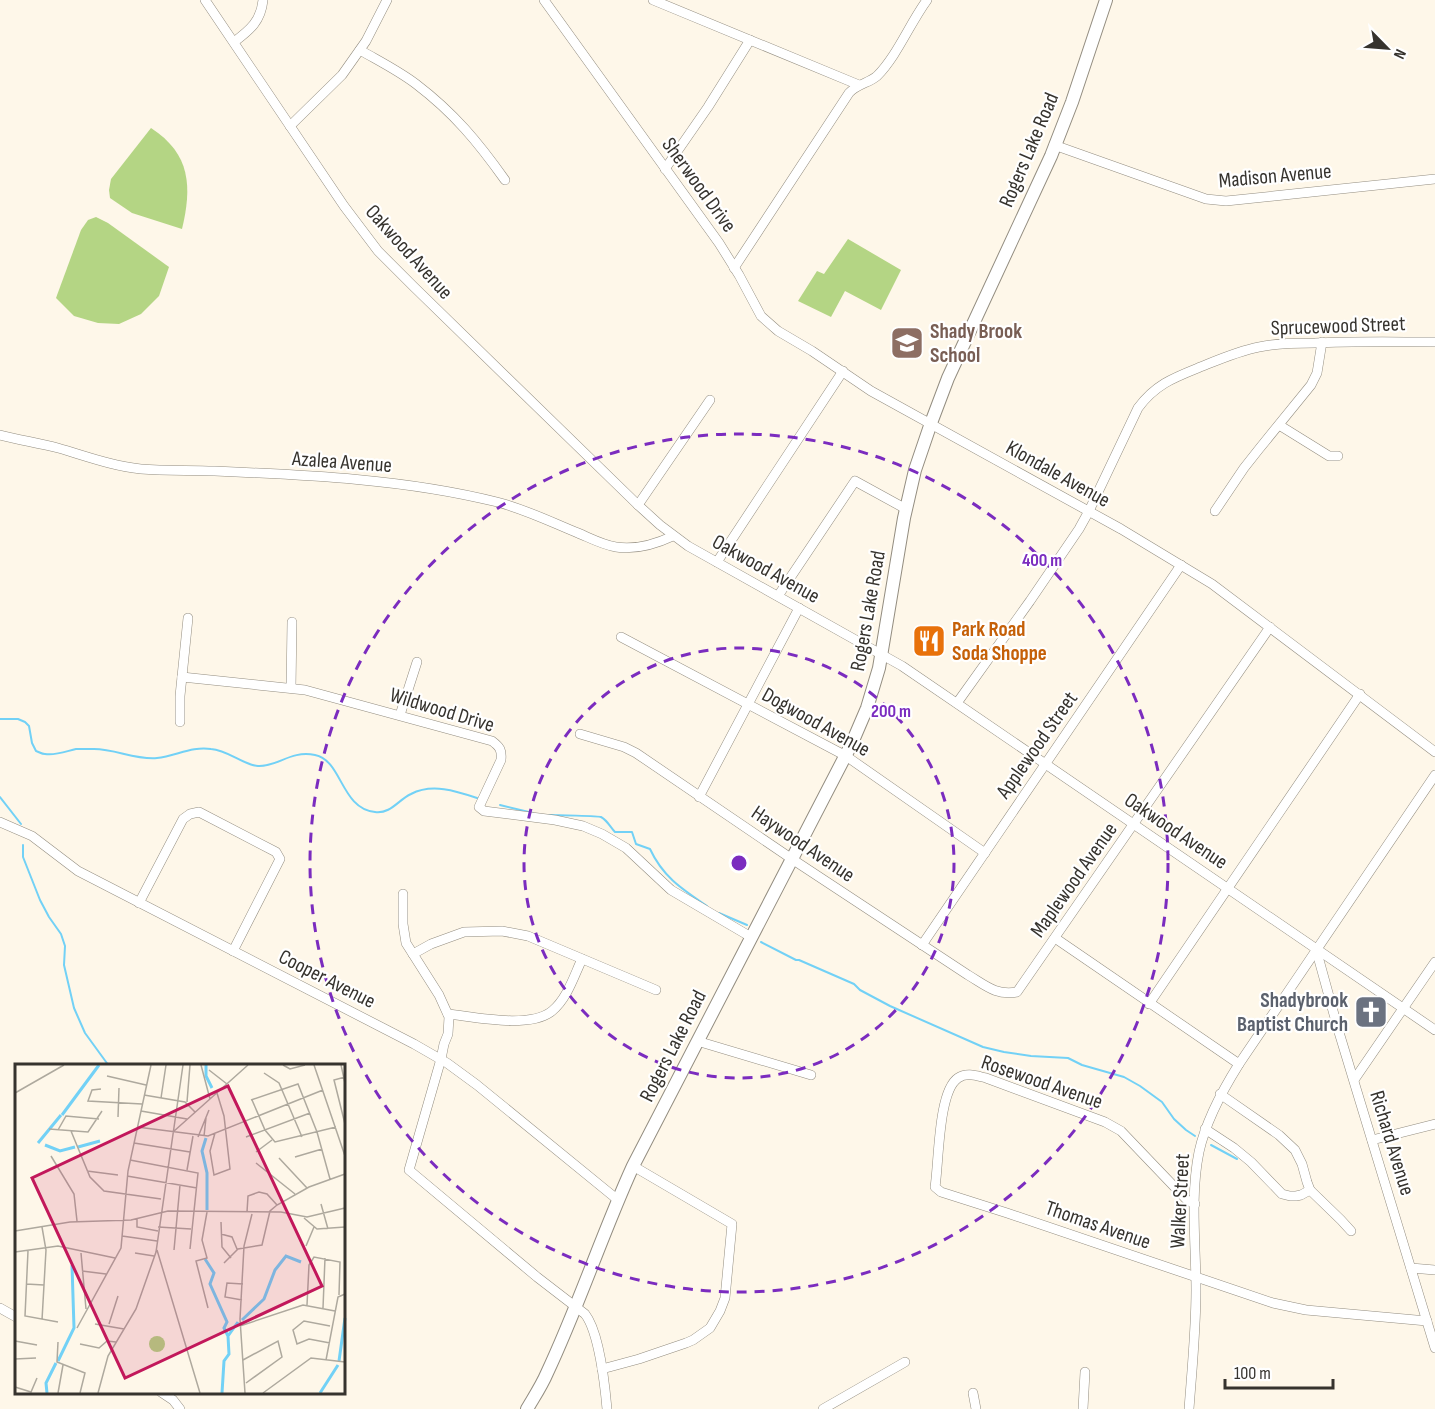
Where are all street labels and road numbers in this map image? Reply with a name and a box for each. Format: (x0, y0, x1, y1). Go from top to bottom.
street label: Rogers Lake Road (994, 89, 1064, 211)
street label: Sherwood Drive (656, 133, 742, 237)
street label: Madison Avenue (1218, 159, 1332, 193)
street label: Oakwood Avenue (360, 199, 458, 305)
street label: Sprucewood Street (1270, 311, 1406, 341)
street label: Klondale Avenue (1002, 435, 1114, 513)
street label: Azalea Avenue (290, 446, 393, 478)
street label: Oakwood Avenue (708, 529, 824, 609)
street label: Rogers Lake Road (845, 549, 891, 673)
street label: Wildwood Drive (387, 682, 497, 738)
street label: Dogwood Avenue (758, 682, 874, 762)
street label: Applewood Street (990, 687, 1083, 804)
street label: Oakwood Avenue (1120, 787, 1232, 875)
street label: Haywood Avenue (747, 800, 859, 888)
street label: Maplewood Avenue (1025, 818, 1123, 942)
street label: Cooper Avenue (274, 944, 380, 1014)
street label: Rogers Lake Road (634, 986, 712, 1106)
street label: Rosewood Avenue (978, 1050, 1106, 1114)
street label: Richard Avenue (1364, 1088, 1420, 1198)
street label: Walker Street (1165, 1153, 1195, 1249)
street label: Thomas Avenue (1042, 1195, 1154, 1255)

